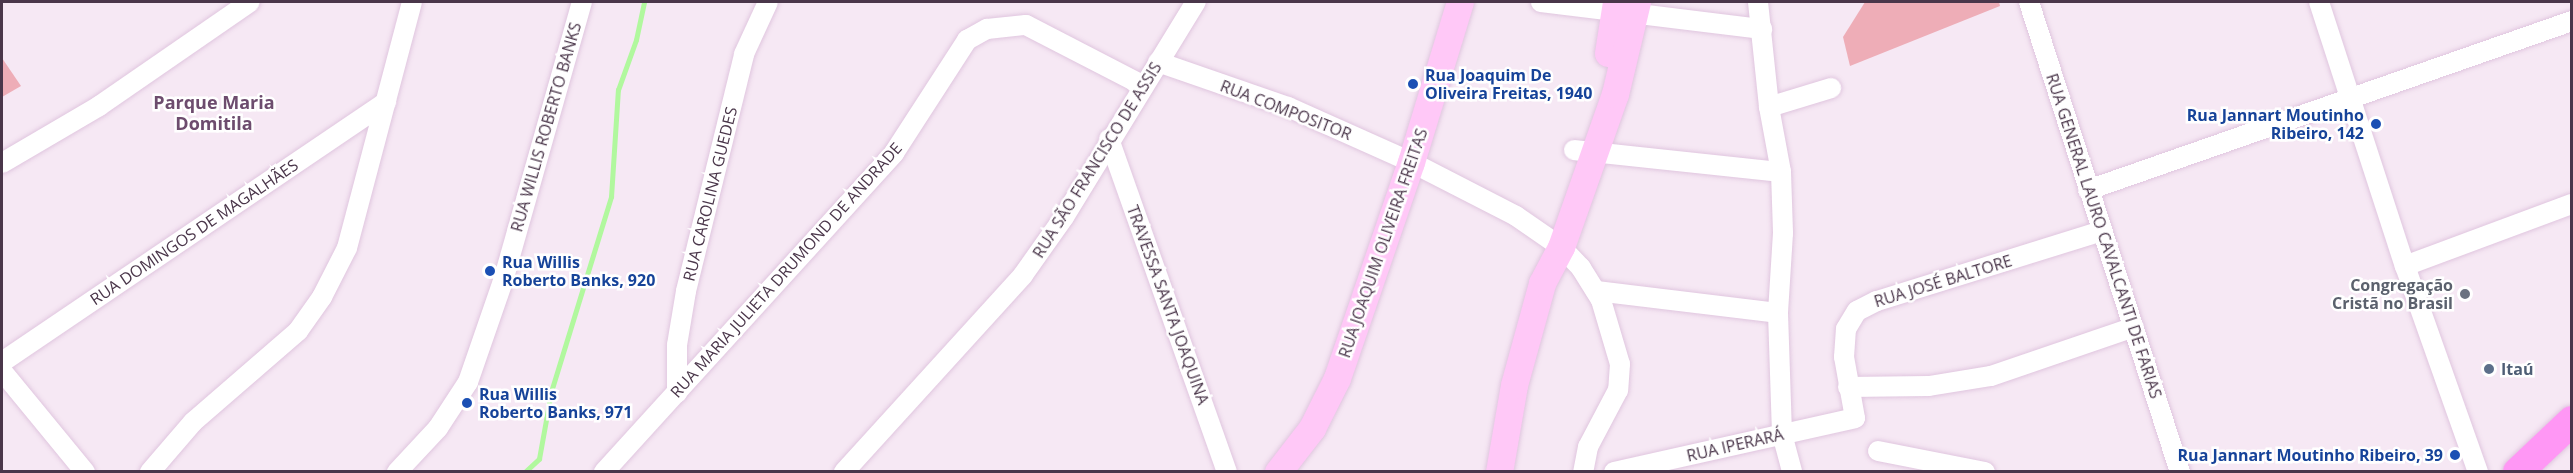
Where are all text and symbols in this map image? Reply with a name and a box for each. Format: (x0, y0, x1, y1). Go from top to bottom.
street label: RUA WILLIS ROBERTO BANKS (507, 20, 585, 234)
street label: RUA SÃO FRANCISCO DE ASSIS (1029, 59, 1165, 261)
place label: Rua Joaquim De Oliveira Freitas, 1940 (1425, 65, 1592, 103)
street label: RUA GENERAL LAURO CAVALCANTI DE FARIAS (2042, 71, 2166, 401)
street label: RUA COMPOSITOR (1218, 76, 1354, 144)
marker: Rua Joaquim De Oliveira Freitas, 1940 (1406, 77, 1420, 91)
district label: Parque Maria Domitila (153, 92, 275, 134)
street label: RUA CAROLINA GUEDES (679, 105, 741, 283)
place label: Rua Jannart Moutinho Ribeiro, 142 (2187, 105, 2364, 143)
marker: Rua Jannart Moutinho Ribeiro, 142 (2369, 117, 2383, 131)
street label: RUA JOAQUIM OLIVEIRA FREITAS (1335, 126, 1431, 360)
street label: RUA MARIA JULIETA DRUMOND DE ANDRADE (666, 139, 906, 401)
street label: RUA DOMINGOS DE MAGALHÃES (86, 155, 302, 309)
street label: TRAVESSA SANTA JOAQUINA (1123, 203, 1213, 407)
street label: RUA JOSÉ BALTORE (1872, 251, 2014, 311)
place label: Rua Willis Roberto Banks, 920 (502, 252, 655, 290)
marker: Rua Willis Roberto Banks, 920 (483, 264, 497, 278)
place label: Congregação Cristã no Brasil (2332, 275, 2453, 313)
marker: Congregação Cristã no Brasil (2458, 287, 2472, 301)
place label: Itaú (2501, 359, 2533, 379)
marker: Itaú (2482, 362, 2496, 376)
place label: Rua Willis Roberto Banks, 971 (479, 384, 632, 422)
marker: Rua Willis Roberto Banks, 971 (460, 396, 474, 410)
street label: RUA IPERARÁ (1685, 425, 1785, 465)
place label: Rua Jannart Moutinho Ribeiro, 39 (2178, 445, 2443, 465)
marker: Rua Jannart Moutinho Ribeiro, 39 (2448, 448, 2462, 462)

